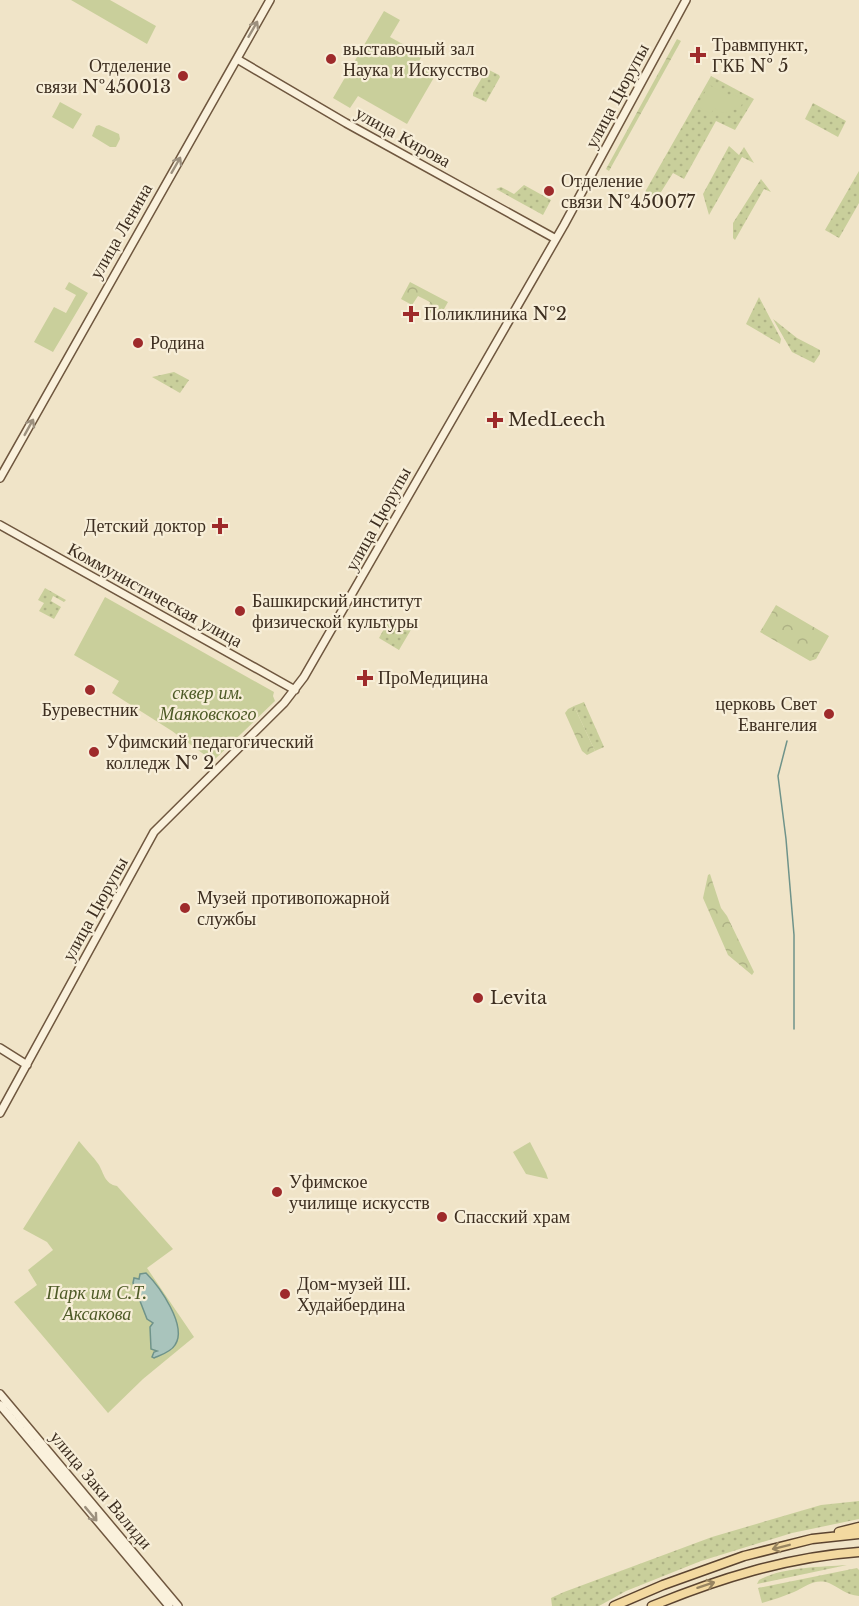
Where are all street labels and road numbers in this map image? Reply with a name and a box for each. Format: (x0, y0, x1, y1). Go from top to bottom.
street label: улица Цюрупы (580, 40, 654, 152)
street label: улица Кирова (352, 102, 454, 172)
street label: улица Ленина (85, 179, 157, 283)
street label: улица Цюрупы (340, 463, 416, 575)
street label: Коммунистическая улица (64, 538, 246, 652)
street label: улица Цюрупы (57, 853, 133, 965)
street label: улица Заки Валиди (45, 1426, 157, 1554)

